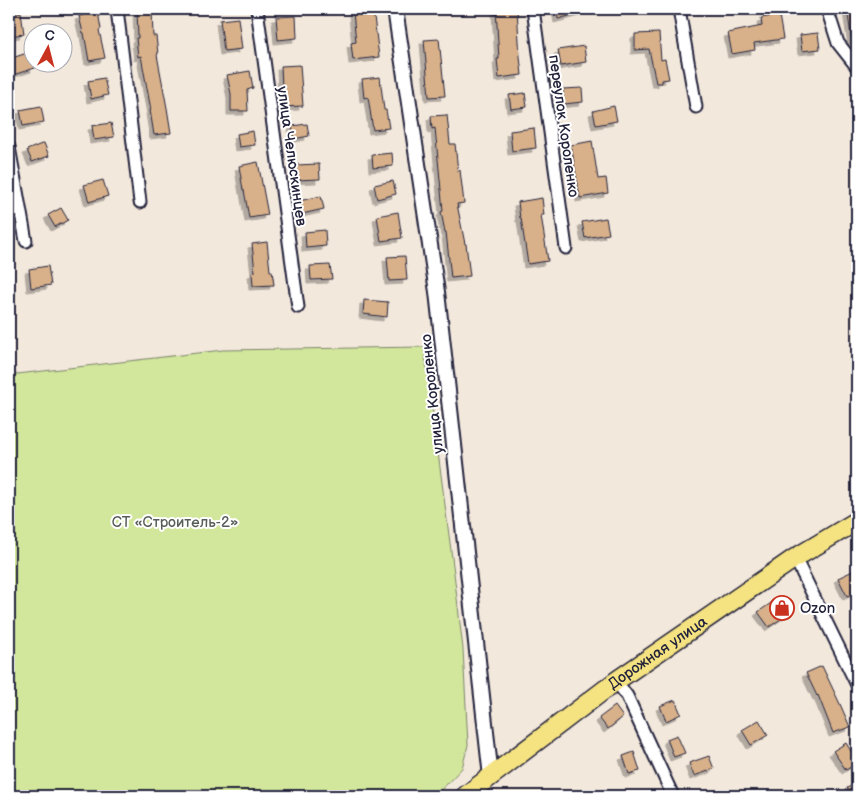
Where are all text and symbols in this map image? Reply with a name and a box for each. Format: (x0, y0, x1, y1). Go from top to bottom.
north arrow (22, 22, 72, 72)
text: С (44, 27, 56, 45)
street label: переулок Короленко (544, 54, 583, 199)
street label: улица Челюскинцев (272, 85, 311, 227)
street label: улица Короленко (417, 333, 448, 455)
park label: СТ «Строитель-2» (112, 513, 238, 532)
shop icon: Ozon (769, 595, 795, 621)
place label: Ozon (800, 599, 835, 618)
street label: Дорожная улица (604, 612, 711, 694)

